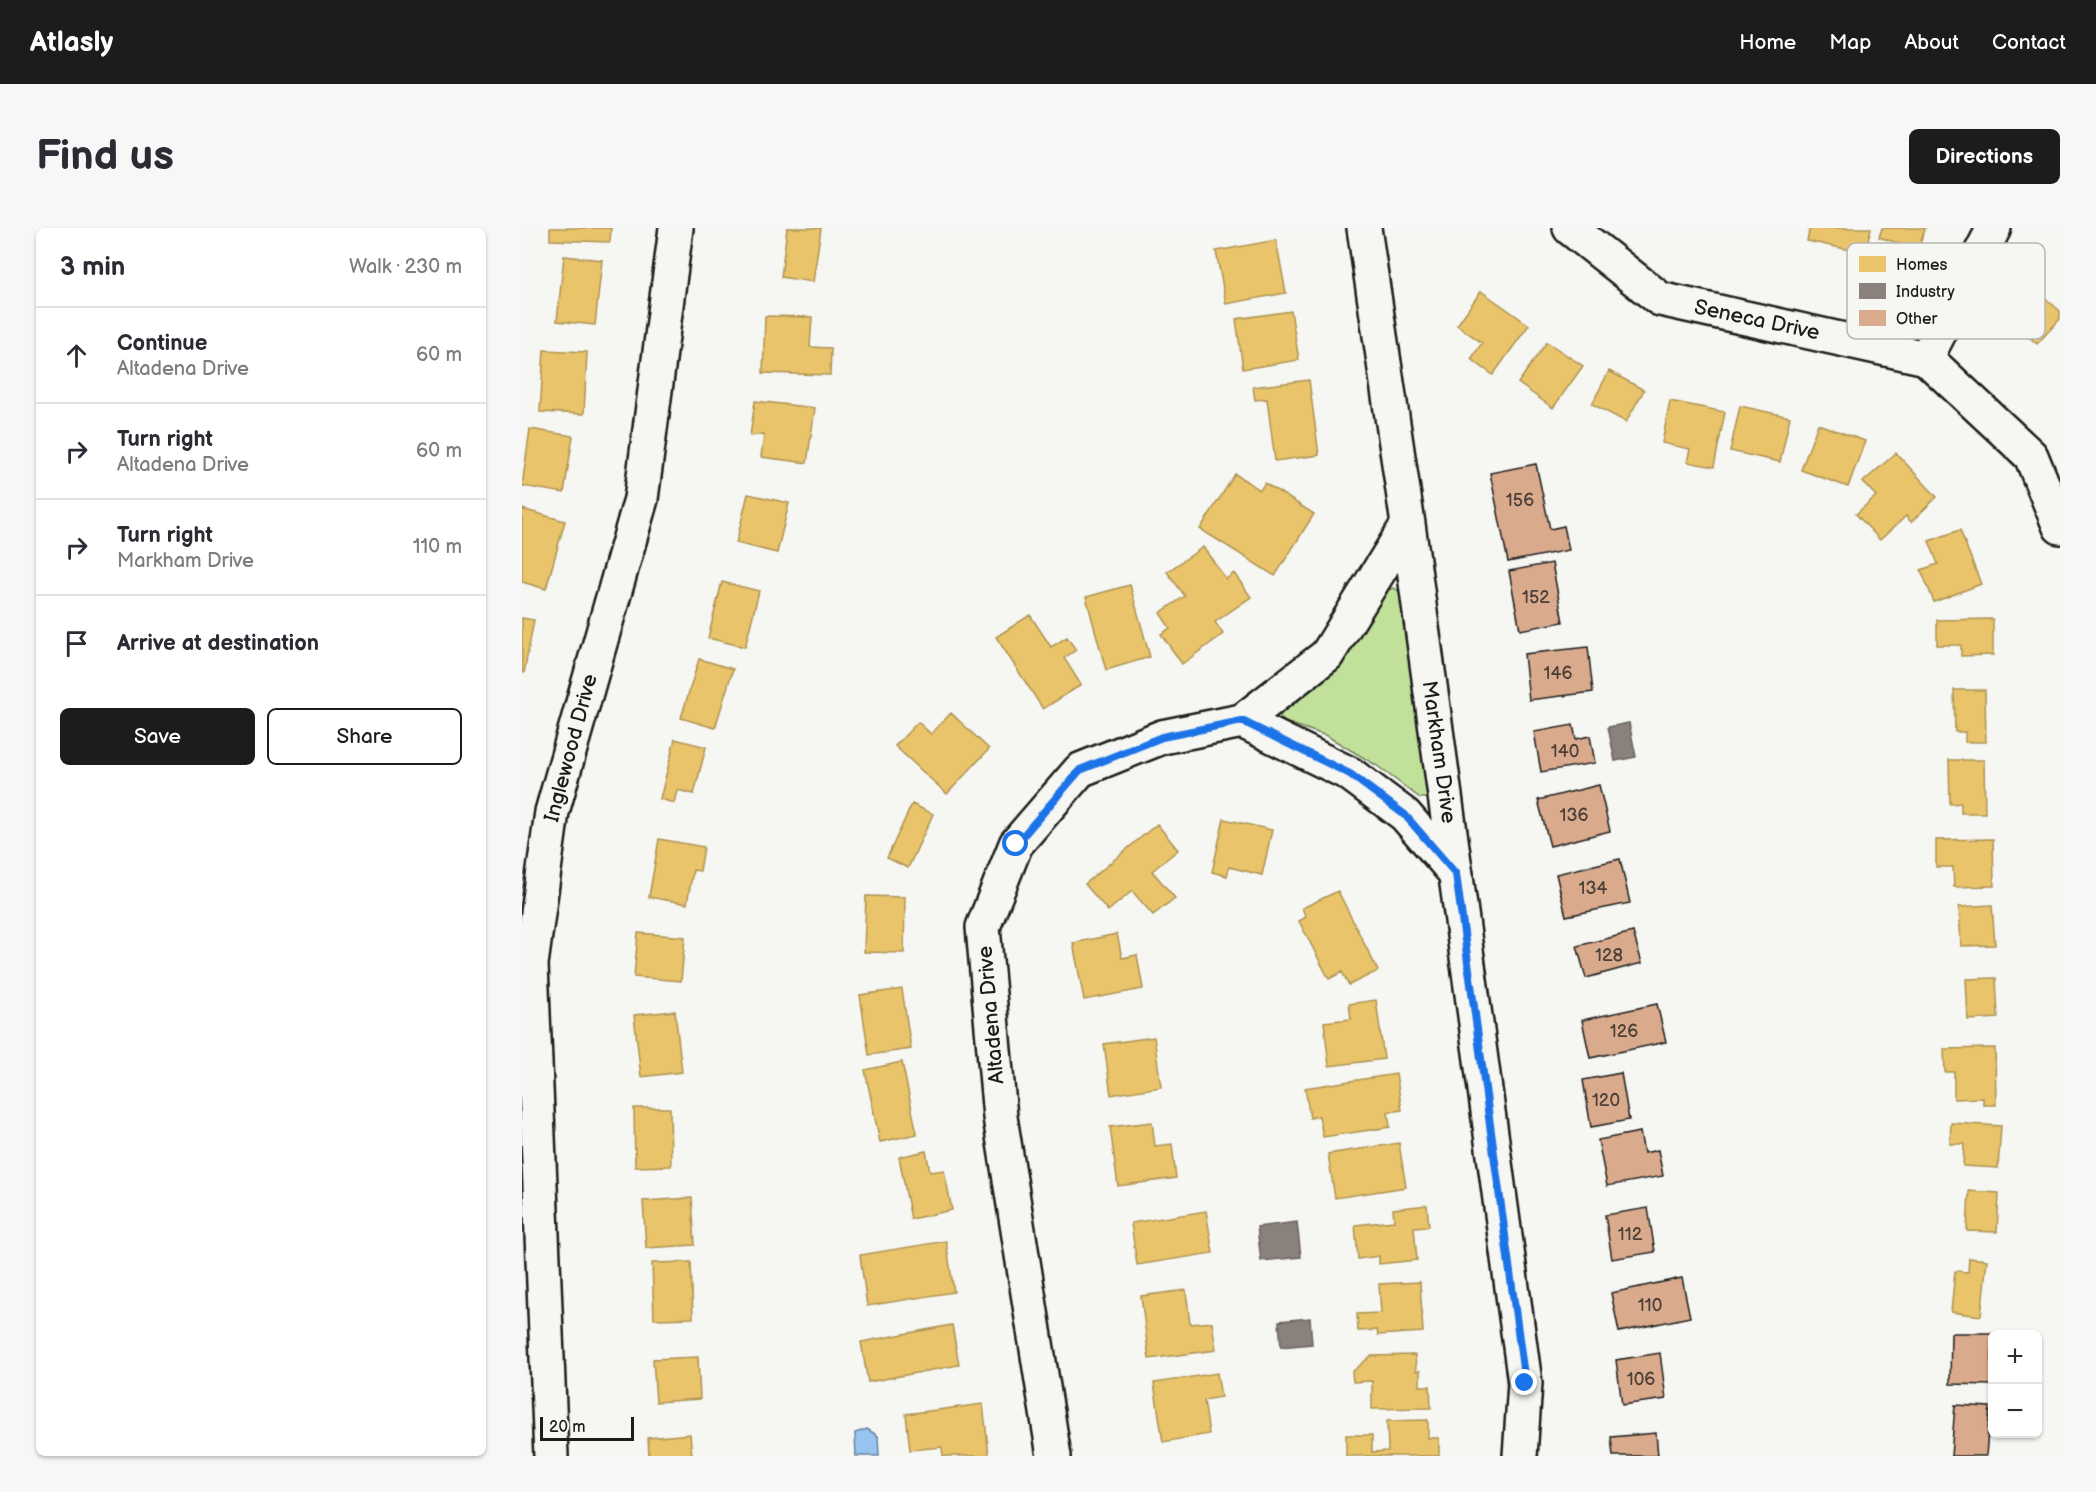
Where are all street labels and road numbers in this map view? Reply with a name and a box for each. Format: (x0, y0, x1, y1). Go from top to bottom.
street label: Seneca Drive (1692, 295, 1822, 345)
street label: Inglewood Drive (539, 671, 603, 825)
street label: Markham Drive (1417, 679, 1461, 825)
street label: Altadena Drive (973, 945, 1009, 1085)

